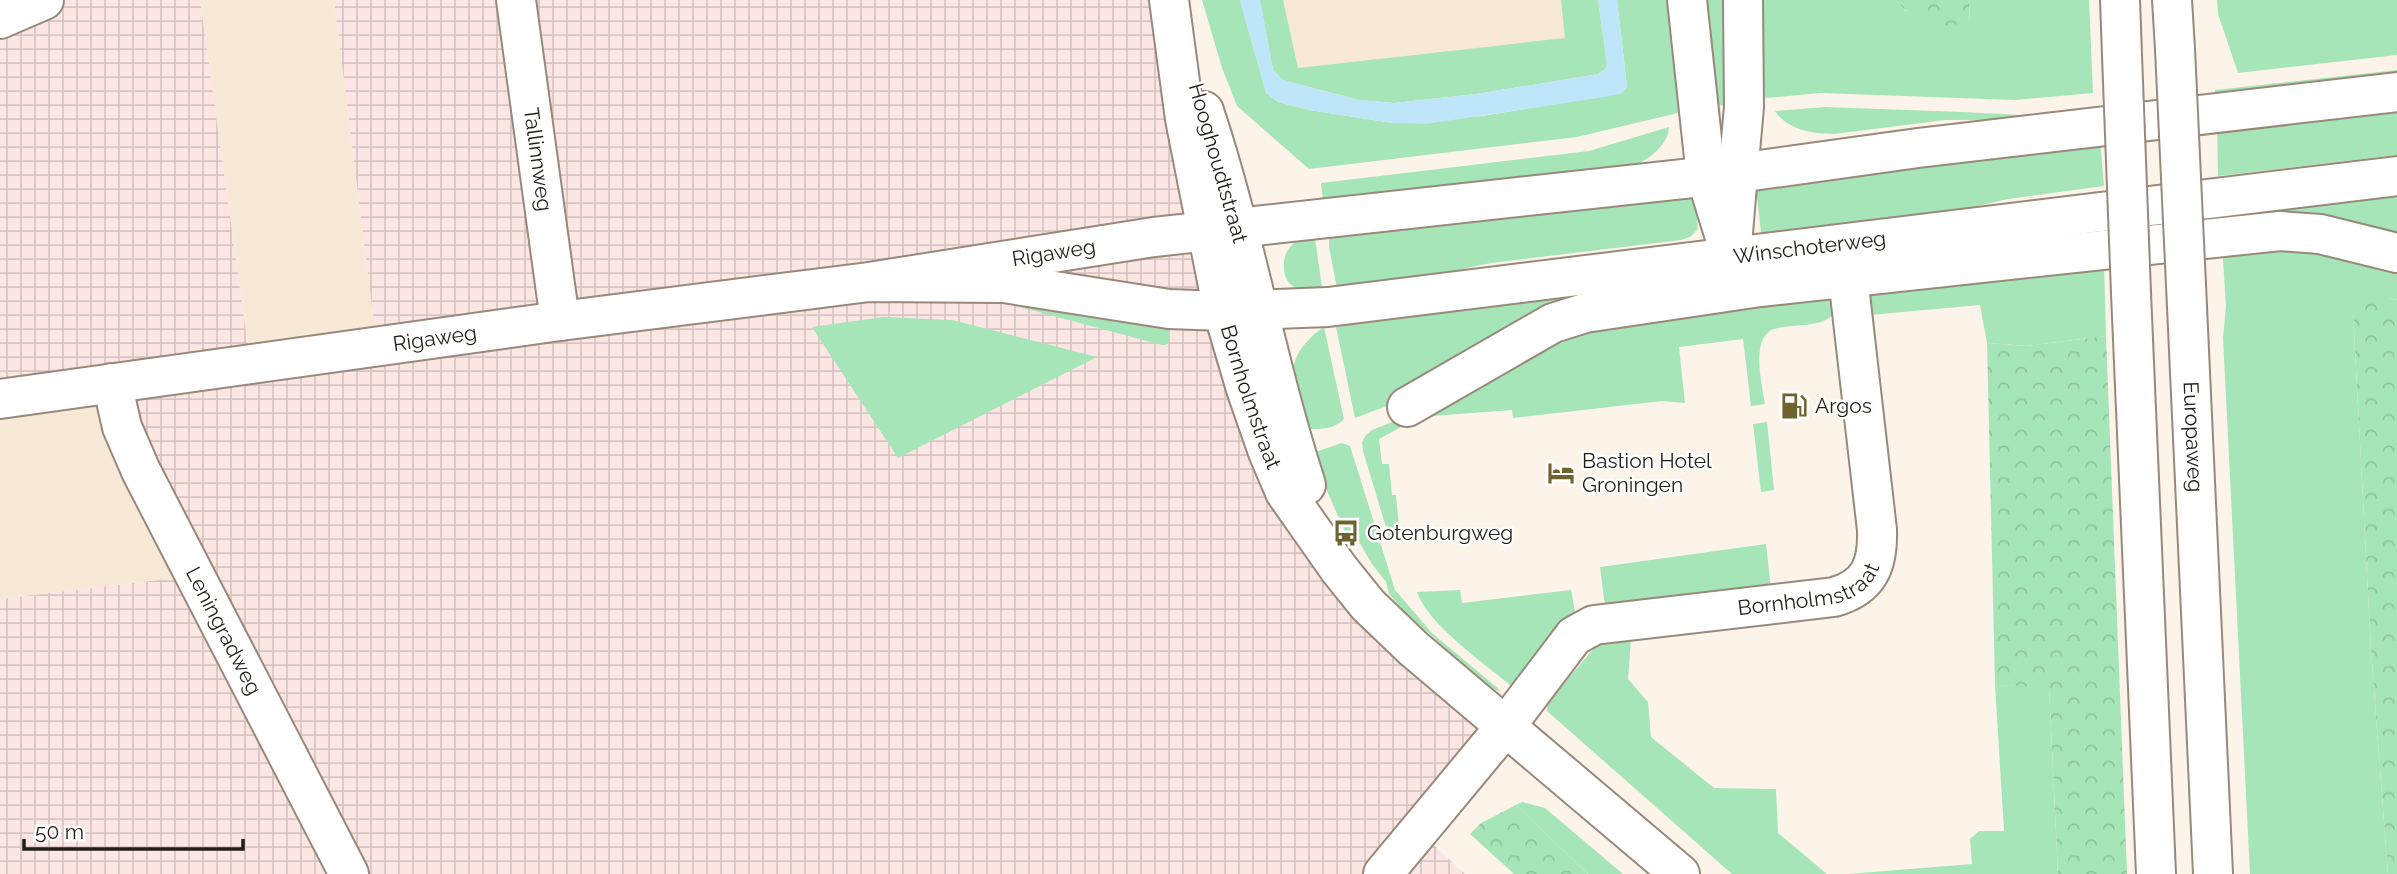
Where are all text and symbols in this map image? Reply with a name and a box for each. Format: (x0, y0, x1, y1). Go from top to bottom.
street label: Hooghoudtstraat (1184, 80, 1253, 246)
street label: Tallinnweg (519, 106, 558, 213)
street label: Winschoterweg (1732, 225, 1887, 269)
street label: Rigaweg (1010, 233, 1097, 271)
street label: Rigaweg (391, 320, 478, 356)
street label: Bornholmstraat (1216, 322, 1287, 473)
street label: Europaweg (2178, 381, 2208, 493)
fuel station icon: Argos (1779, 391, 1809, 421)
place label: Argos (1815, 393, 1872, 418)
place label: Bastion Hotel Groningen (1582, 448, 1712, 497)
hotel icon: Bastion Hotel Groningen (1546, 458, 1576, 488)
bus stop icon: Gotenburgweg (1331, 518, 1361, 548)
place label: Gotenburgweg (1367, 520, 1513, 545)
street label: Bornholmstraat (1736, 559, 1884, 620)
street label: Leningradweg (181, 563, 267, 699)
scale bar (24, 808, 243, 852)
text: 50 m (35, 819, 84, 844)

